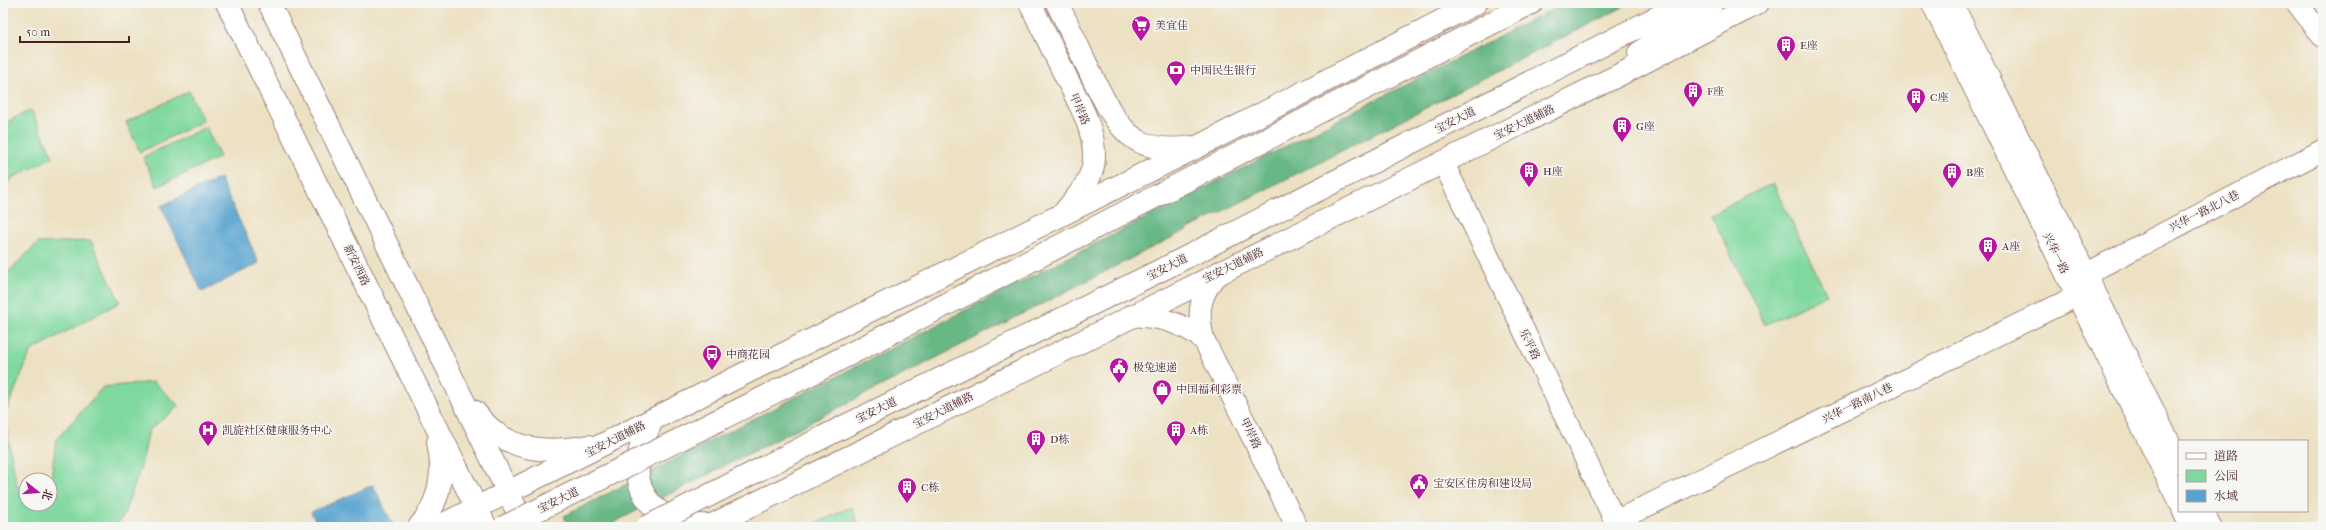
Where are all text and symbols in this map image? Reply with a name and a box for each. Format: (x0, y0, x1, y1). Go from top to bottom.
supermarket icon: 美宜佳 (1130, 14, 1152, 42)
scale bar (20, 18, 129, 44)
place label: 美宜佳 (1155, 19, 1188, 32)
text: 50 m (26, 25, 50, 39)
building icon: E座 (1775, 34, 1797, 62)
place label: E座 (1800, 39, 1818, 52)
bank icon: 中国民生银行 (1165, 59, 1187, 87)
place label: 中国民生银行 (1190, 64, 1256, 77)
building icon: F座 (1682, 80, 1704, 108)
place label: F座 (1707, 85, 1724, 98)
building icon: C座 (1905, 86, 1927, 114)
street label: 甲岸路 (1067, 91, 1092, 127)
place label: C座 (1930, 91, 1948, 104)
street label: 宝安大道辅路 (1492, 102, 1557, 143)
street label: 宝安大道 (1433, 105, 1478, 136)
building icon: G座 (1611, 115, 1633, 143)
place label: G座 (1636, 120, 1655, 133)
building icon: H座 (1518, 160, 1540, 188)
building icon: B座 (1941, 161, 1963, 189)
place label: H座 (1543, 165, 1563, 178)
place label: B座 (1966, 166, 1984, 179)
street label: 兴华一路北八巷 (2167, 188, 2241, 235)
street label: 兴华一路 (2040, 231, 2071, 276)
building icon: A座 (1977, 235, 1999, 263)
place label: A座 (2001, 240, 2020, 253)
street label: 新安西路 (341, 243, 372, 288)
street label: 宝安大道辅路 (1201, 245, 1266, 286)
street label: 宝安大道 (1145, 252, 1190, 283)
street label: 乐平路 (1516, 327, 1543, 362)
bus stop icon: 中商花园 (701, 343, 723, 371)
place label: 中商花园 (726, 348, 770, 361)
public building icon: 极兔速递 (1108, 356, 1130, 384)
place label: 极兔速递 (1133, 361, 1177, 374)
shop icon: 中国福利彩票 (1151, 378, 1173, 406)
street label: 兴华一路南八巷 (1820, 381, 1895, 426)
place label: 中国福利彩票 (1176, 383, 1242, 396)
street label: 宝安大道辅路 (911, 390, 976, 431)
street label: 宝安大道 (854, 395, 899, 426)
street label: 甲岸路 (1237, 416, 1264, 451)
hospital icon: 凯旋社区健康服务中心 (197, 419, 219, 447)
street label: 宝安大道辅路 (583, 419, 648, 460)
building icon: A栋 (1165, 419, 1187, 447)
place label: 凯旋社区健康服务中心 (222, 424, 332, 437)
place label: A栋 (1189, 424, 1208, 437)
building icon: D栋 (1025, 428, 1047, 456)
place label: D栋 (1050, 433, 1069, 446)
legend (2178, 440, 2308, 512)
text: 道路 (2214, 449, 2238, 463)
text: 公园 (2214, 469, 2238, 483)
north arrow (18, 472, 58, 512)
public building icon: 宝安区住房和建设局 (1408, 472, 1430, 500)
building icon: C栋 (896, 476, 918, 504)
place label: 宝安区住房和建设局 (1433, 477, 1532, 490)
place label: C栋 (921, 481, 939, 494)
street label: 宝安大道 (536, 485, 581, 516)
text: 北 (39, 488, 55, 502)
text: 水域 (2214, 489, 2238, 503)

